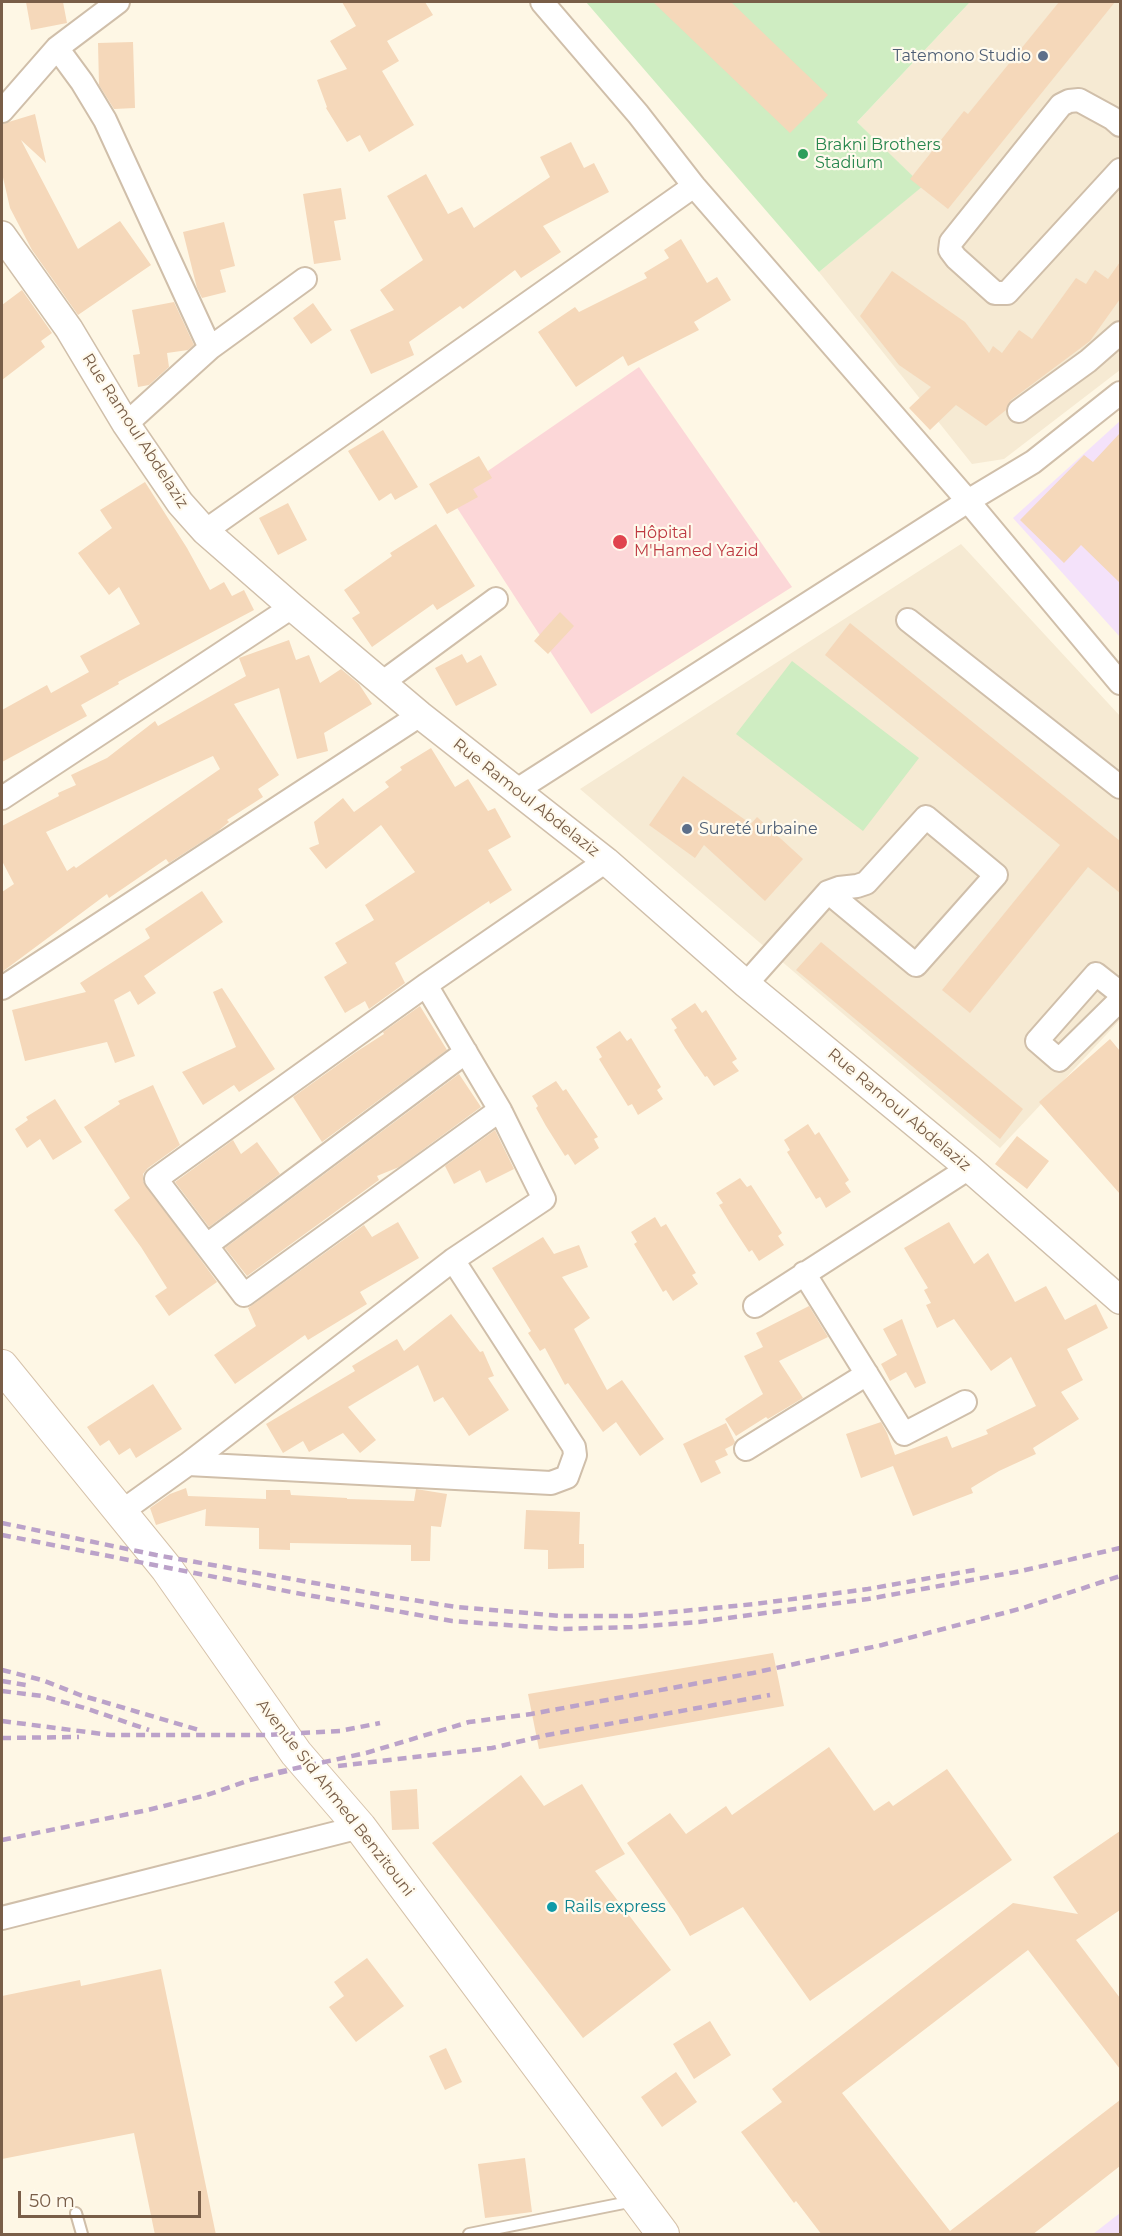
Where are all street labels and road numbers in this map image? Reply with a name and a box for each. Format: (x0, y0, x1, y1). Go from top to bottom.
street label: Rue Ramoul Abdelaziz (78, 350, 192, 512)
street label: Rue Ramoul Abdelaziz (449, 735, 603, 861)
street label: Rue Ramoul Abdelaziz (824, 1045, 974, 1175)
street label: Avenue Sid Ahmed Benzitouni (252, 1696, 418, 1900)

